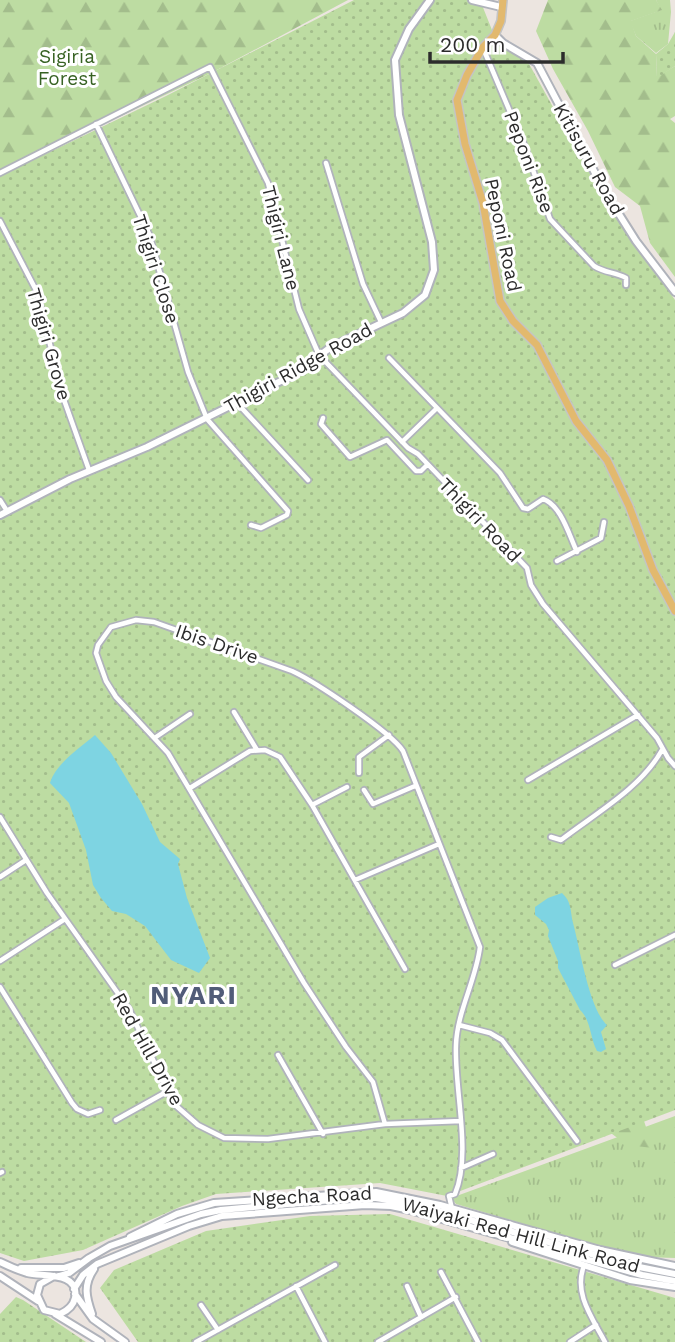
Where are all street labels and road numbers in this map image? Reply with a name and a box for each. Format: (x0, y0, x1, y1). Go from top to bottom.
street label: Kitisuru Road (549, 99, 629, 219)
street label: Peponi Rise (499, 108, 559, 216)
street label: Peponi Road (480, 176, 526, 294)
street label: Thigiri Lane (257, 183, 305, 293)
street label: Thigiri Close (128, 211, 184, 327)
street label: Thigiri Grove (22, 285, 76, 403)
street label: Thigiri Ridge Road (220, 318, 376, 418)
street label: Thigiri Road (434, 473, 526, 567)
street label: Ibis Drive (172, 619, 262, 669)
street label: Red Hill Drive (108, 989, 188, 1109)
street label: Ngecha Road (251, 1181, 373, 1211)
street label: Waiyaki Red Hill Link Road (399, 1192, 643, 1278)

